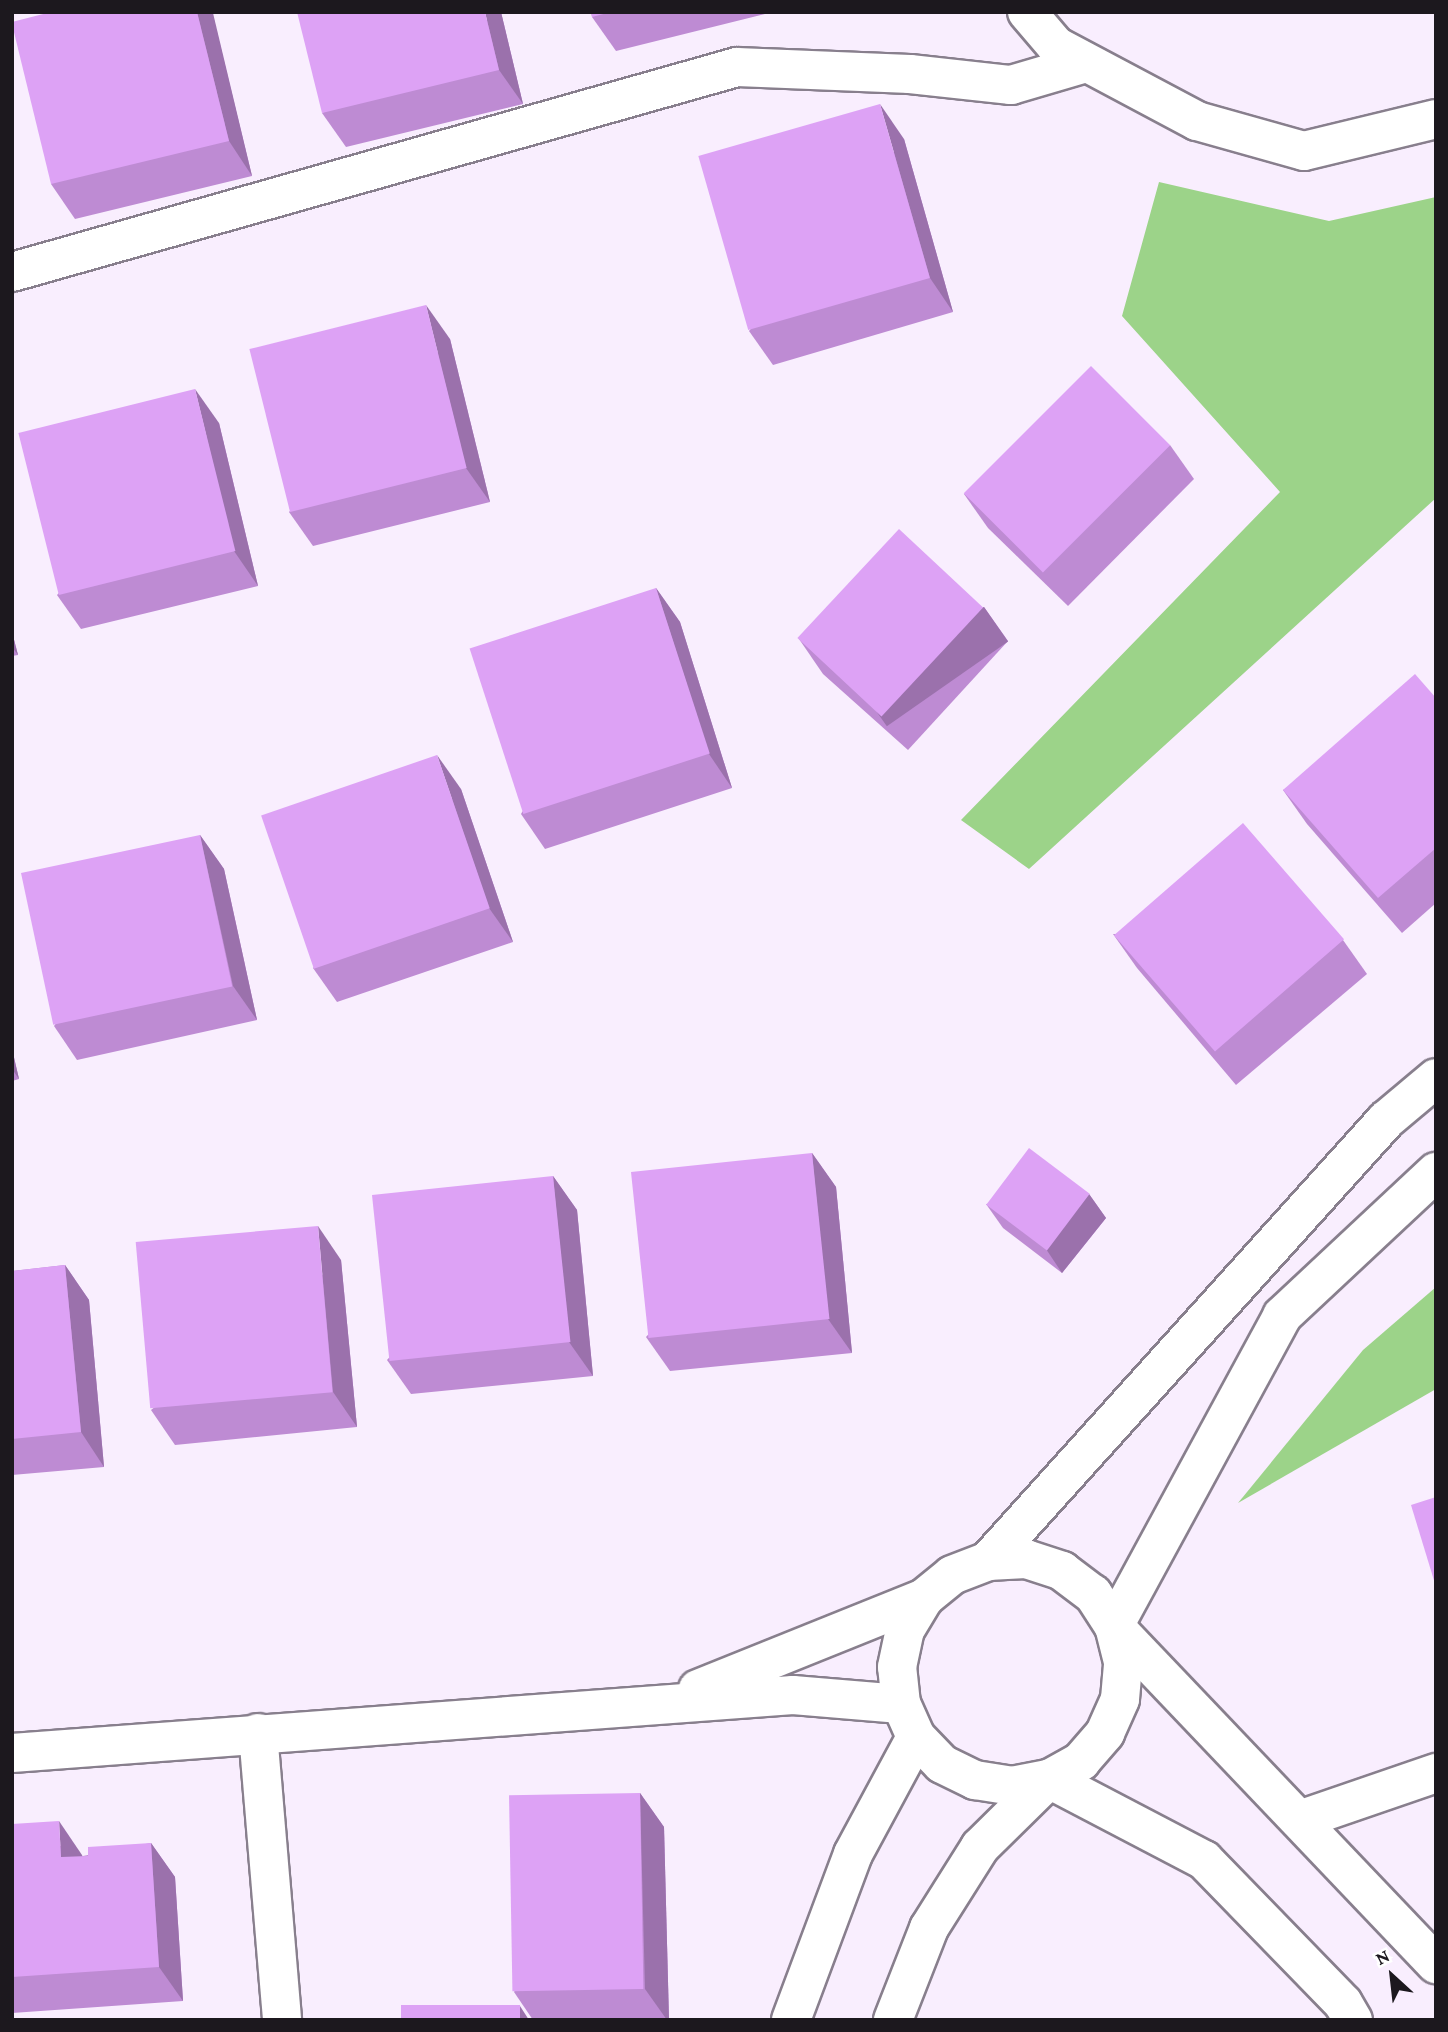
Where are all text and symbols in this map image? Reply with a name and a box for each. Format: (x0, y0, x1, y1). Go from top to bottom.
north arrow (1357, 1941, 1427, 2011)
text: N (1372, 1945, 1393, 1969)

